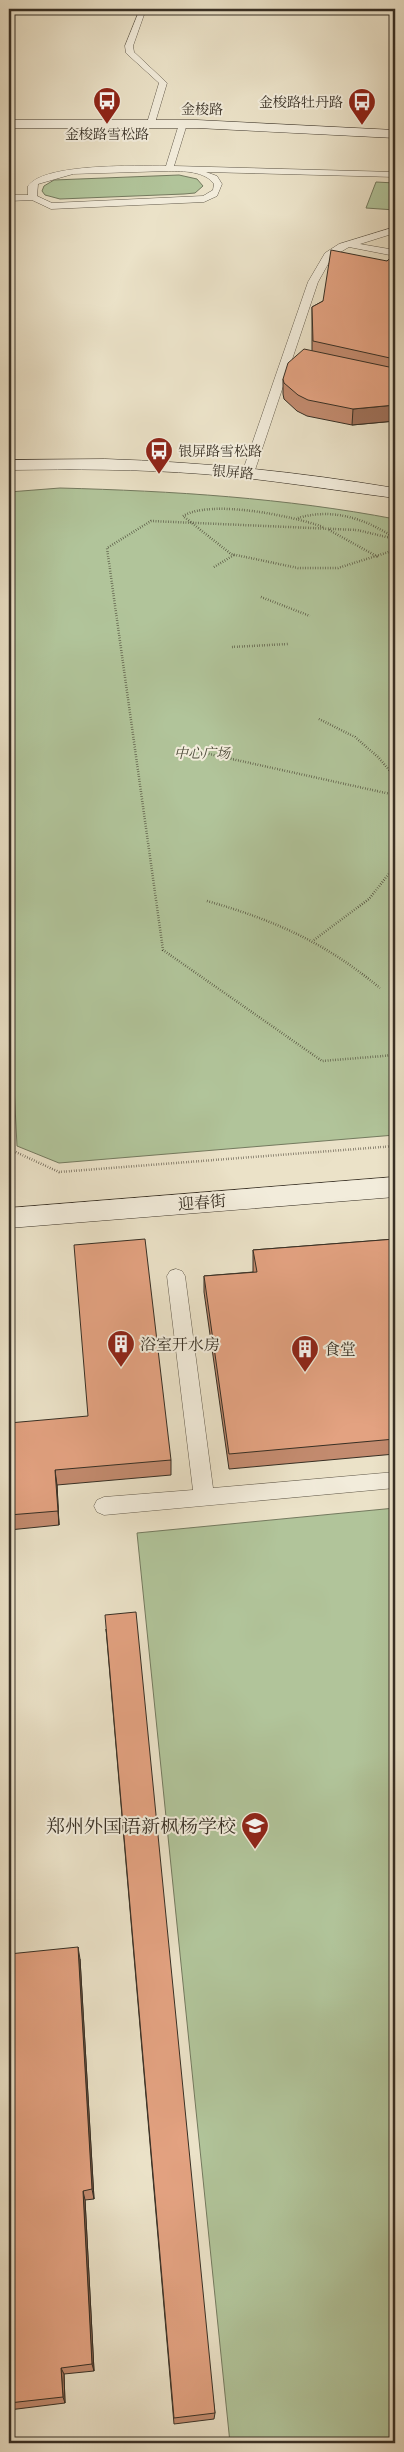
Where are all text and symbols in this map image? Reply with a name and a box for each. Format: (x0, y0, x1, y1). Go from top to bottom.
bus stop icon: 金梭路雪松路 (92, 86, 122, 125)
bus stop icon: 金梭路牡丹路 (347, 87, 377, 126)
place label: 金梭路牡丹路 (259, 93, 343, 111)
street label: 金梭路 (181, 100, 223, 118)
place label: 金梭路雪松路 (65, 125, 149, 143)
bus stop icon: 银屏路雪松路 (144, 436, 174, 475)
place label: 银屏路雪松路 (178, 442, 262, 460)
street label: 银屏路 (211, 461, 255, 483)
park label: 中心广场 (174, 744, 231, 762)
street label: 迎春街 (177, 1190, 227, 1215)
building icon: 浴室开水房 (106, 1329, 136, 1368)
place label: 浴室开水房 (140, 1334, 220, 1355)
building icon: 食堂 (290, 1334, 320, 1373)
place label: 食堂 (324, 1339, 356, 1360)
school or university icon: 郑州外国语新枫杨学校 (240, 1811, 270, 1850)
place label: 郑州外国语新枫杨学校 (46, 1814, 236, 1839)

